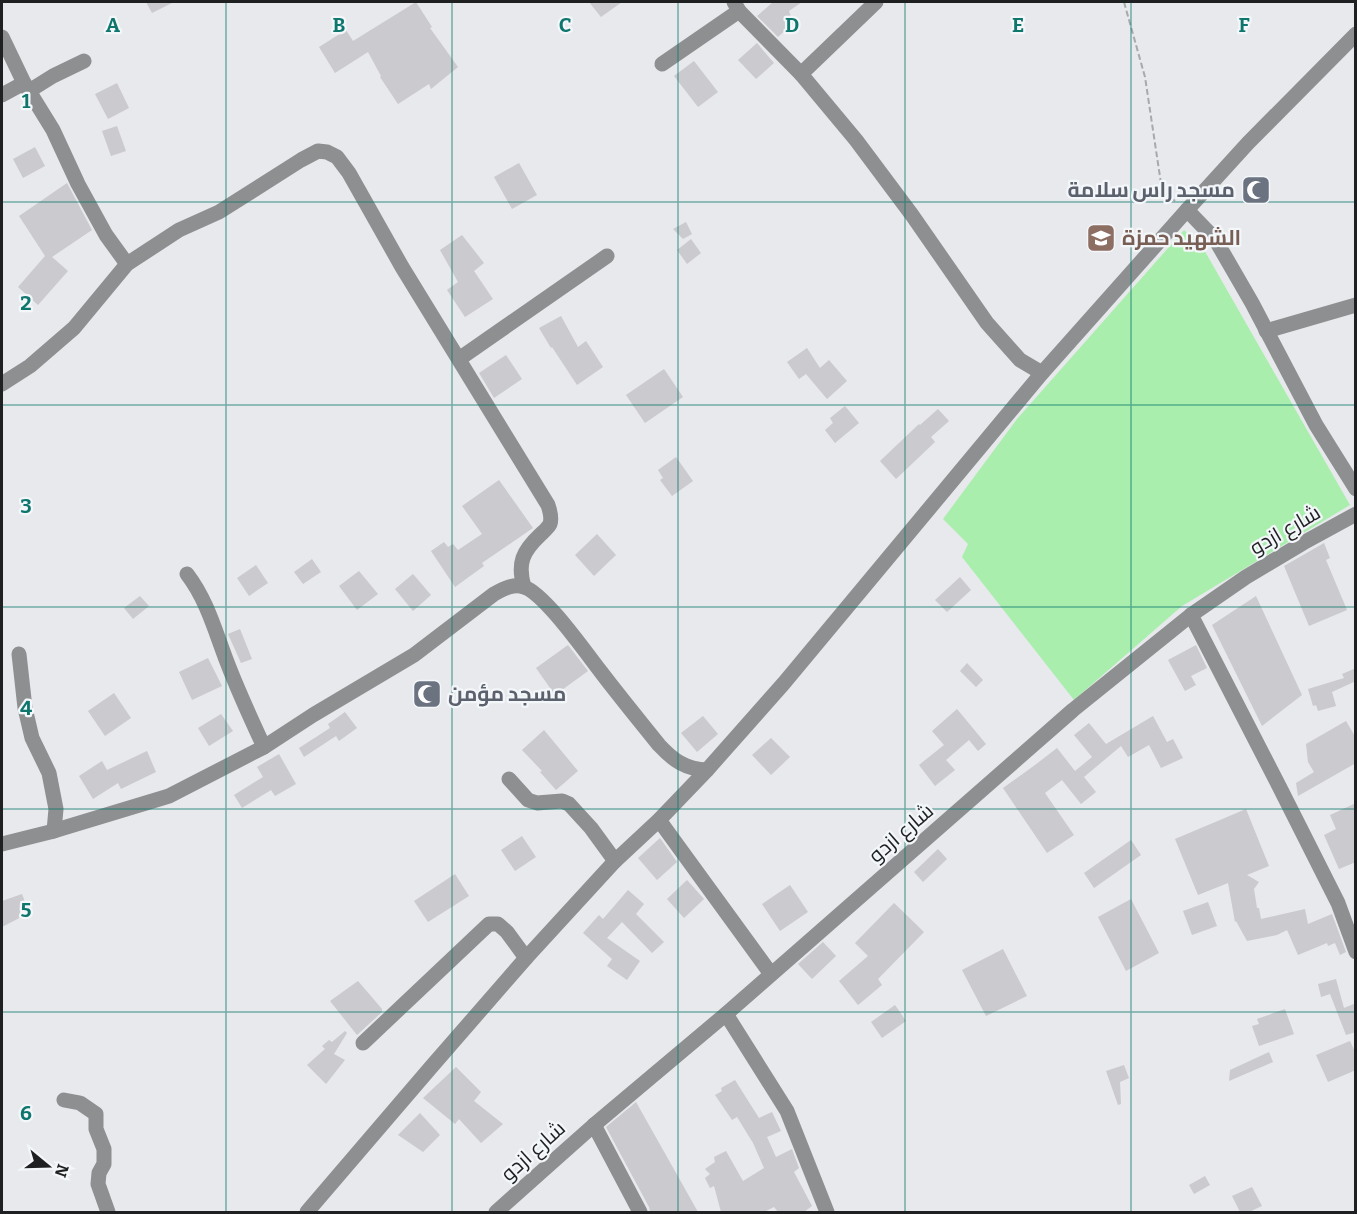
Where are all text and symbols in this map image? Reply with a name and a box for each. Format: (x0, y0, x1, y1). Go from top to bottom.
text: A (106, 13, 121, 37)
text: B (333, 13, 346, 37)
text: C (559, 13, 571, 37)
text: D (785, 13, 799, 37)
text: E (1012, 13, 1024, 37)
text: F (1238, 13, 1250, 37)
text: 1 (22, 89, 31, 113)
mosque icon: مسجد راس سلامة (1240, 174, 1272, 206)
place label: مسجد راس سلامة (1068, 177, 1235, 203)
school or university icon: الشهيد حمزة (1085, 222, 1117, 254)
place label: الشهيد حمزة (1122, 225, 1241, 251)
text: 2 (20, 291, 32, 315)
text: 3 (20, 494, 32, 518)
street label: شارع ازدو (1245, 499, 1326, 562)
mosque icon: مسجد مؤمن (411, 678, 443, 710)
place label: مسجد مؤمن (448, 681, 566, 707)
text: 4 (20, 696, 32, 720)
street label: شارع ازدو (863, 798, 939, 869)
text: 5 (21, 898, 32, 922)
text: 6 (20, 1101, 32, 1125)
street label: شارع ازدو (495, 1115, 571, 1187)
north arrow (18, 1136, 78, 1196)
text: N (51, 1162, 73, 1180)

